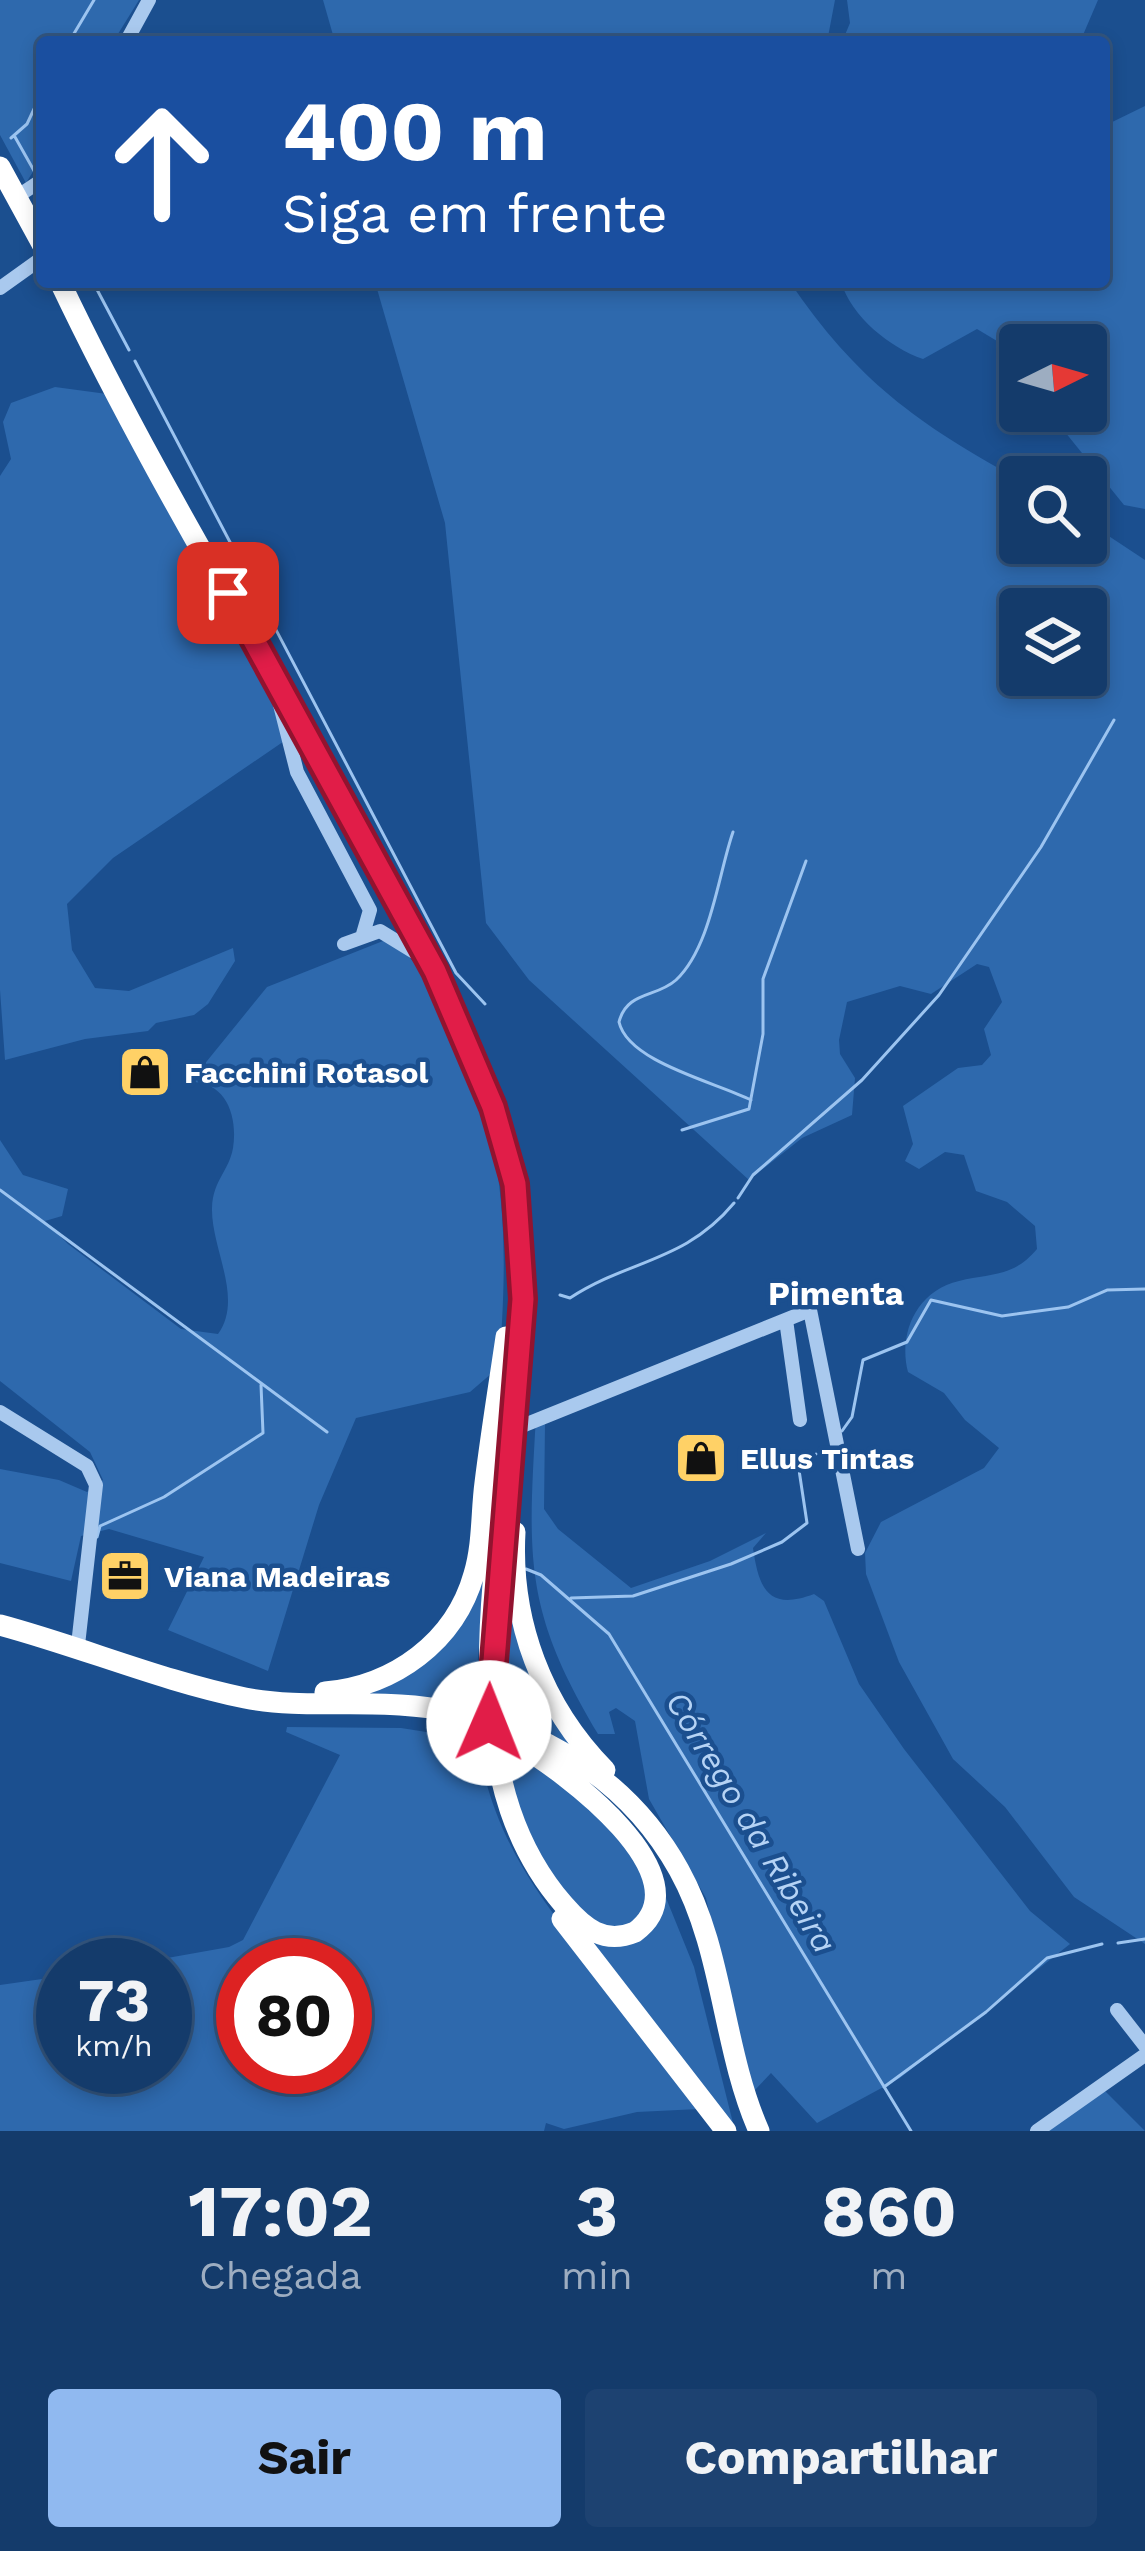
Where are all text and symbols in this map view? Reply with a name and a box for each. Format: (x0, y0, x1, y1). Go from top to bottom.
text: 400 m (282, 82, 548, 180)
icon: ahead (84, 84, 240, 240)
text: Siga em frente (282, 182, 668, 245)
north arrow (999, 324, 1107, 432)
map controls (999, 324, 1107, 696)
button: search (999, 456, 1107, 564)
pin (177, 542, 279, 644)
icon: arrive (195, 560, 261, 626)
button: layers (999, 588, 1107, 696)
shop icon: Facchini Rotasol (117, 1044, 173, 1100)
place label: Facchini Rotasol (184, 1055, 428, 1090)
district label: Pimenta (768, 1274, 904, 1313)
shop icon: Ellus Tintas (673, 1430, 729, 1486)
place label: Ellus Tintas (740, 1441, 914, 1476)
office icon: Viana Madeiras (97, 1548, 153, 1604)
place label: Viana Madeiras (164, 1559, 390, 1594)
position arrow (426, 1660, 552, 1786)
water label: Córrego da Ribeira (658, 1684, 844, 1960)
speed limit sign: 80 (216, 1938, 372, 2094)
text: 73 (78, 1965, 150, 2036)
text: km/h (75, 2028, 153, 2063)
text: 17:02 (188, 2169, 373, 2253)
text: 3 (575, 2169, 618, 2253)
text: 860 (821, 2169, 957, 2253)
text: Chegada (199, 2253, 362, 2298)
text: min (561, 2253, 633, 2298)
text: m (870, 2253, 907, 2298)
button: Sair (48, 2389, 561, 2527)
button: Compartilhar (585, 2389, 1097, 2527)

